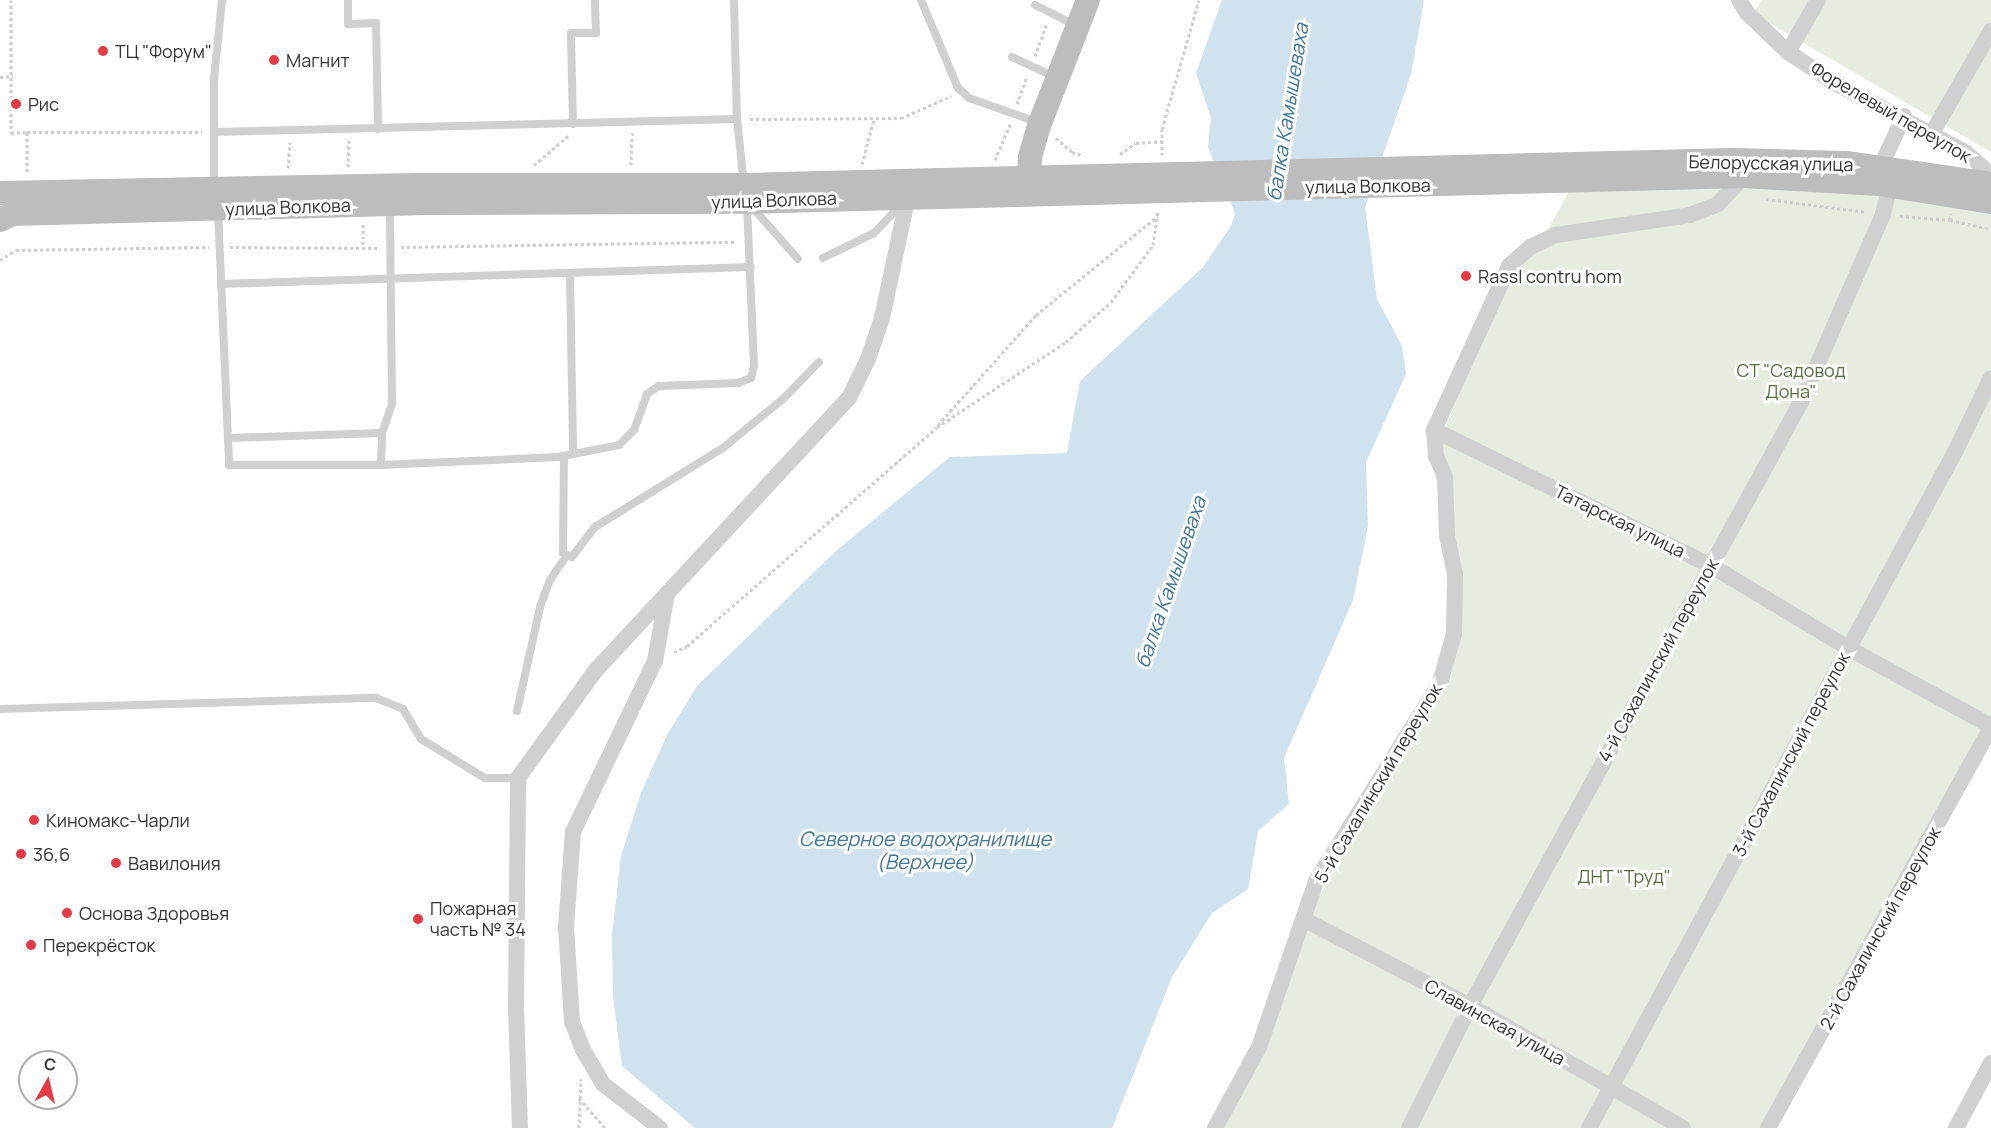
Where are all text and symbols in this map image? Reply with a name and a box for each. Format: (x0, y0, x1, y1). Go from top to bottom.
water label: балка Камышеваха (1261, 22, 1313, 202)
place label: ТЦ "Форум" (115, 40, 212, 62)
marker: ТЦ "Форум" (96, 44, 110, 58)
place label: Магнит (286, 49, 349, 71)
marker: Магнит (267, 53, 281, 67)
street label: Форелевый переулок (1807, 57, 1975, 167)
place label: Рис (28, 93, 59, 115)
marker: Рис (9, 97, 23, 111)
street label: Белорусская улица (1688, 151, 1854, 175)
street label: улица Волкова (1305, 174, 1431, 198)
street label: улица Волкова (711, 187, 837, 213)
street label: улица Волкова (225, 194, 351, 220)
place label: Rassl contru hom (1478, 265, 1622, 287)
marker: Rassl contru hom (1459, 269, 1473, 283)
park label: СТ "Садовод Дона" (1736, 360, 1846, 403)
street label: Татарская улица (1551, 480, 1689, 562)
water label: балка Камышеваха (1129, 493, 1211, 671)
street label: 4-й Сахалинский переулок (1593, 555, 1723, 765)
street label: 3-й Сахалинский переулок (1728, 648, 1854, 860)
street label: 5-й Сахалинский переулок (1310, 679, 1446, 887)
place label: Киномакс-Чарли (46, 809, 190, 831)
marker: Киномакс-Чарли (27, 813, 41, 827)
street label: 2-й Сахалинский переулок (1815, 823, 1945, 1033)
water label: Северное водохранилище (Верхнее) (799, 827, 1051, 874)
place label: 36,6 (33, 843, 70, 865)
marker: 36,6 (14, 847, 28, 861)
place label: Вавилония (128, 852, 221, 874)
marker: Вавилония (109, 856, 123, 870)
park label: ДНТ "Труд" (1577, 865, 1671, 887)
place label: Пожарная часть № 34 (430, 898, 526, 940)
place label: Основа Здоровья (79, 902, 229, 924)
marker: Основа Здоровья (60, 906, 74, 920)
marker: Пожарная часть № 34 (411, 912, 425, 926)
place label: Перекрёсток (43, 934, 155, 956)
marker: Перекрёсток (24, 938, 38, 952)
street label: Славинская улица (1421, 974, 1569, 1070)
north arrow (18, 1050, 78, 1110)
text: С (43, 1052, 58, 1076)

